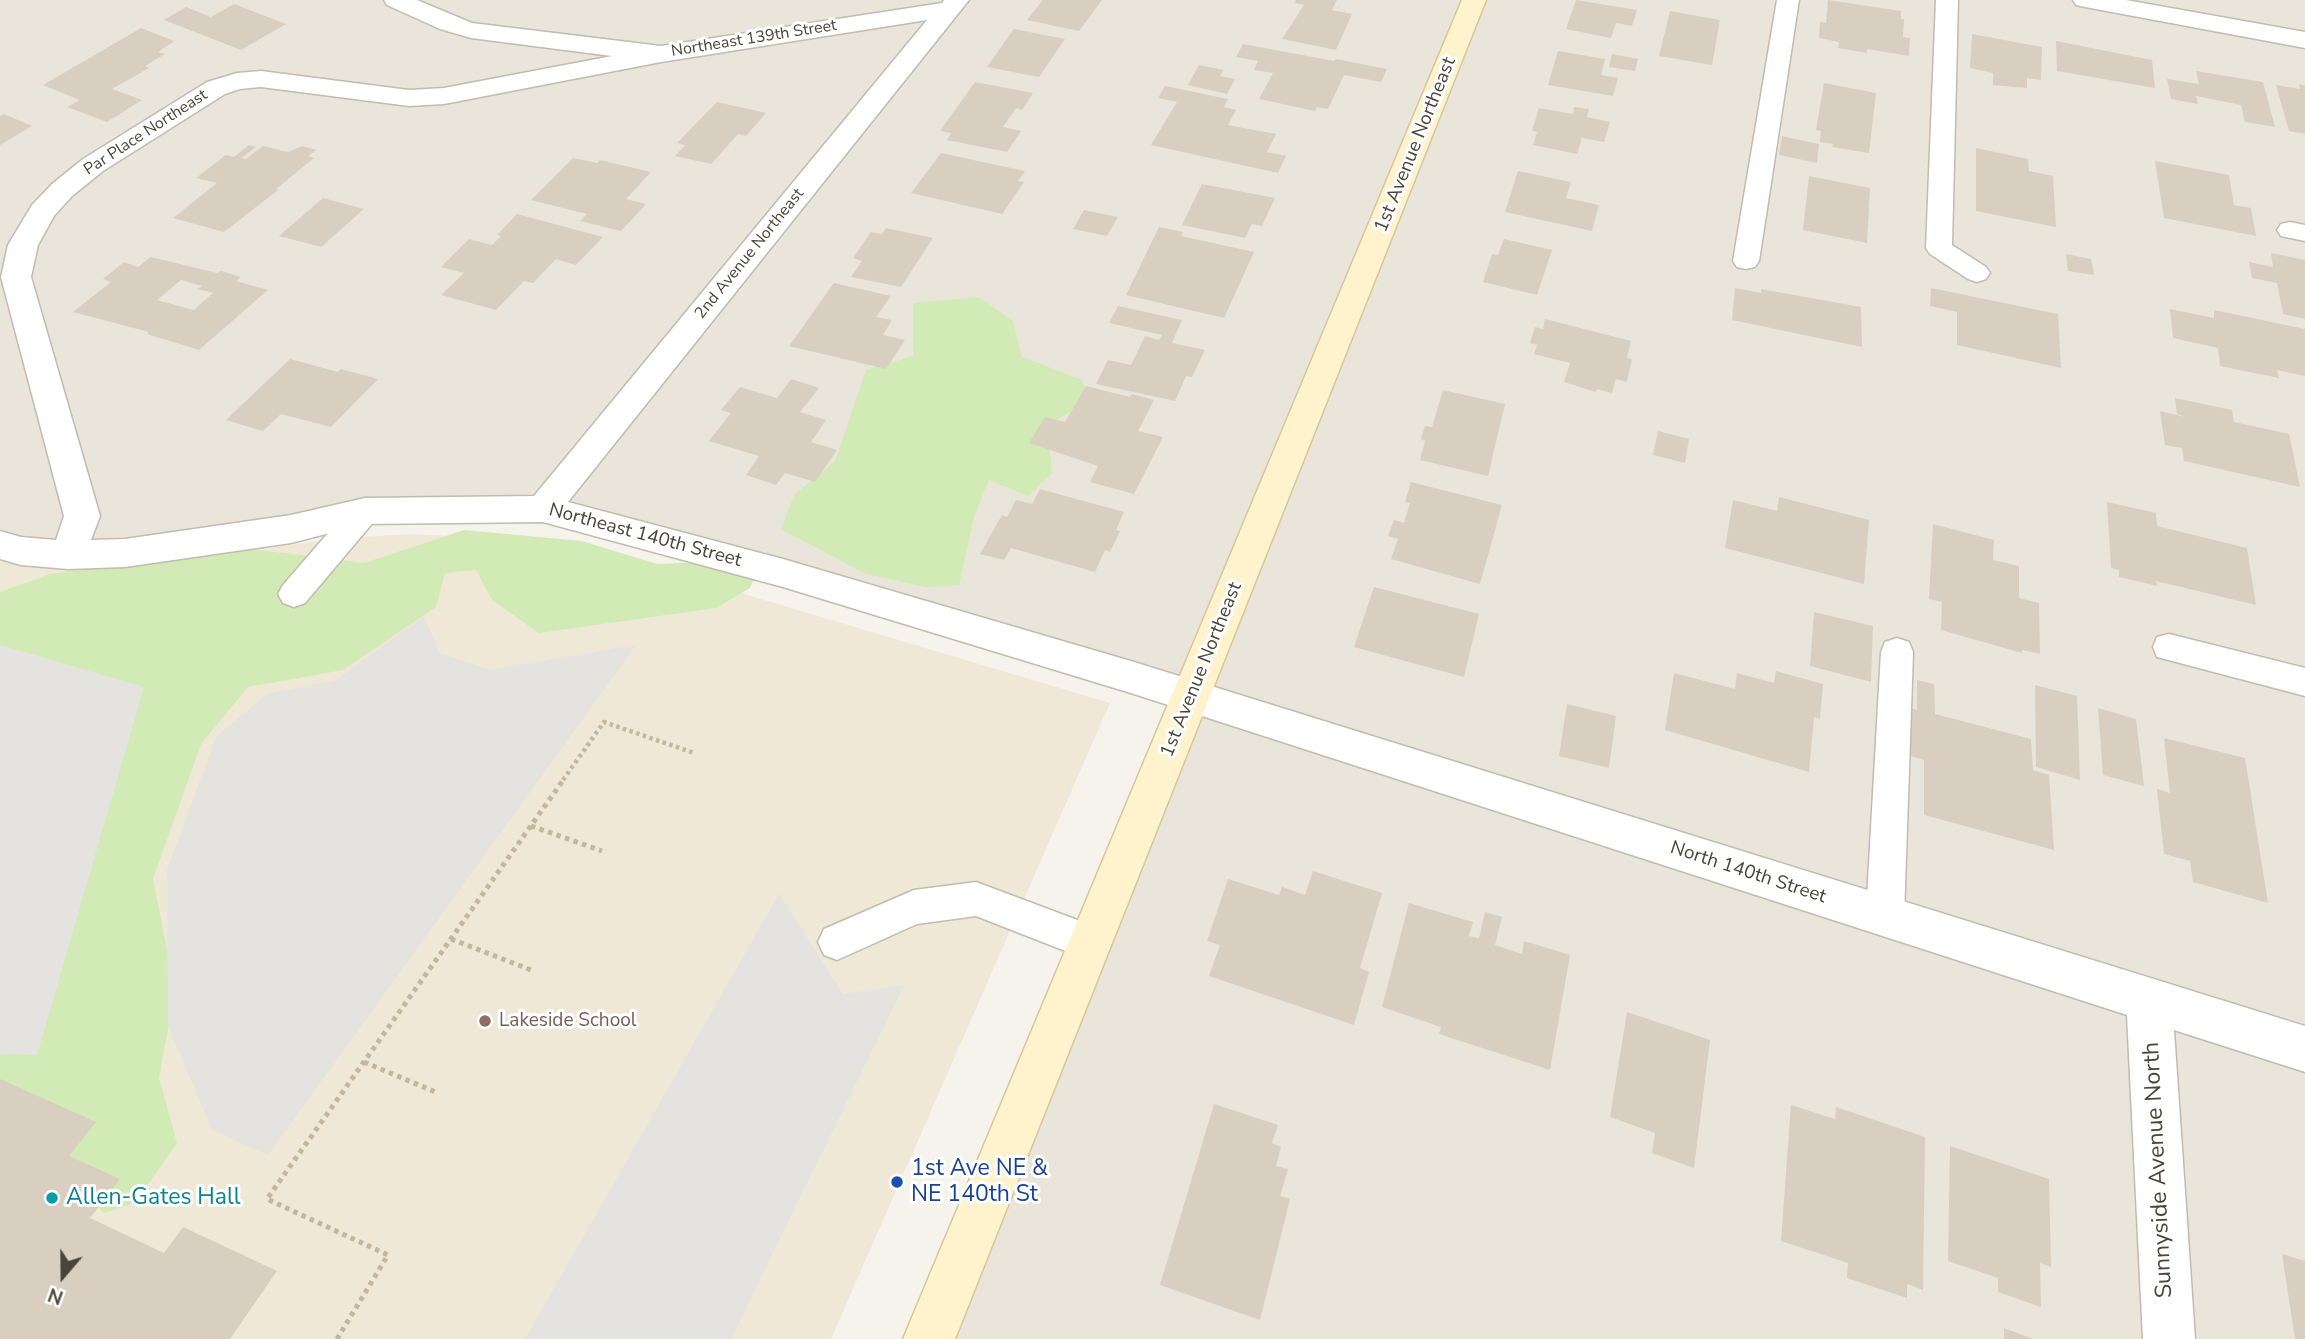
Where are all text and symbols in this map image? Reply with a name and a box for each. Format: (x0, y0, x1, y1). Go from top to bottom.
street label: Northeast 139th Street (670, 16, 838, 62)
street label: 1st Avenue Northeast (1370, 54, 1462, 236)
street label: Par Place Northeast (81, 86, 211, 180)
street label: 2nd Avenue Northeast (691, 185, 809, 323)
street label: Northeast 140th Street (546, 499, 744, 573)
street label: 1st Avenue Northeast (1156, 579, 1248, 761)
street label: North 140th Street (1667, 837, 1829, 909)
place label: Lakeside School (499, 1010, 636, 1032)
marker: Lakeside School (477, 1013, 493, 1029)
street label: Sunnyside Avenue North (2139, 1041, 2179, 1299)
place label: 1st Ave NE & NE 140th St (911, 1155, 1048, 1209)
marker: 1st Ave NE & NE 140th St (889, 1174, 905, 1190)
place label: Allen-Gates Hall (66, 1184, 241, 1212)
marker: Allen-Gates Hall (44, 1190, 60, 1206)
north arrow (28, 1241, 98, 1311)
text: N (45, 1281, 67, 1310)

